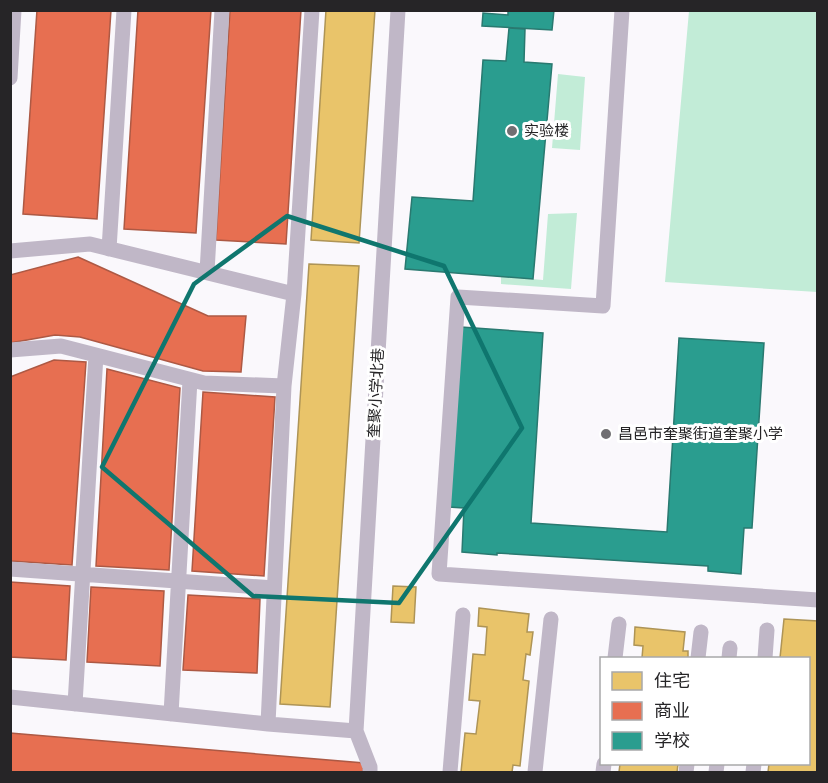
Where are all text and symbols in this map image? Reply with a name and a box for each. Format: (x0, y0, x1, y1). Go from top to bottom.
place label: 实验楼 (524, 122, 569, 140)
marker: 实验楼 (505, 124, 519, 138)
street label: 奎聚小学北巷 (365, 348, 387, 438)
place label: 昌邑市奎聚街道奎聚小学 (618, 425, 783, 443)
marker: 昌邑市奎聚街道奎聚小学 (599, 427, 613, 441)
legend (600, 657, 810, 765)
text: 住宅 (654, 670, 690, 691)
text: 商业 (654, 700, 690, 721)
text: 学校 (654, 730, 690, 751)

